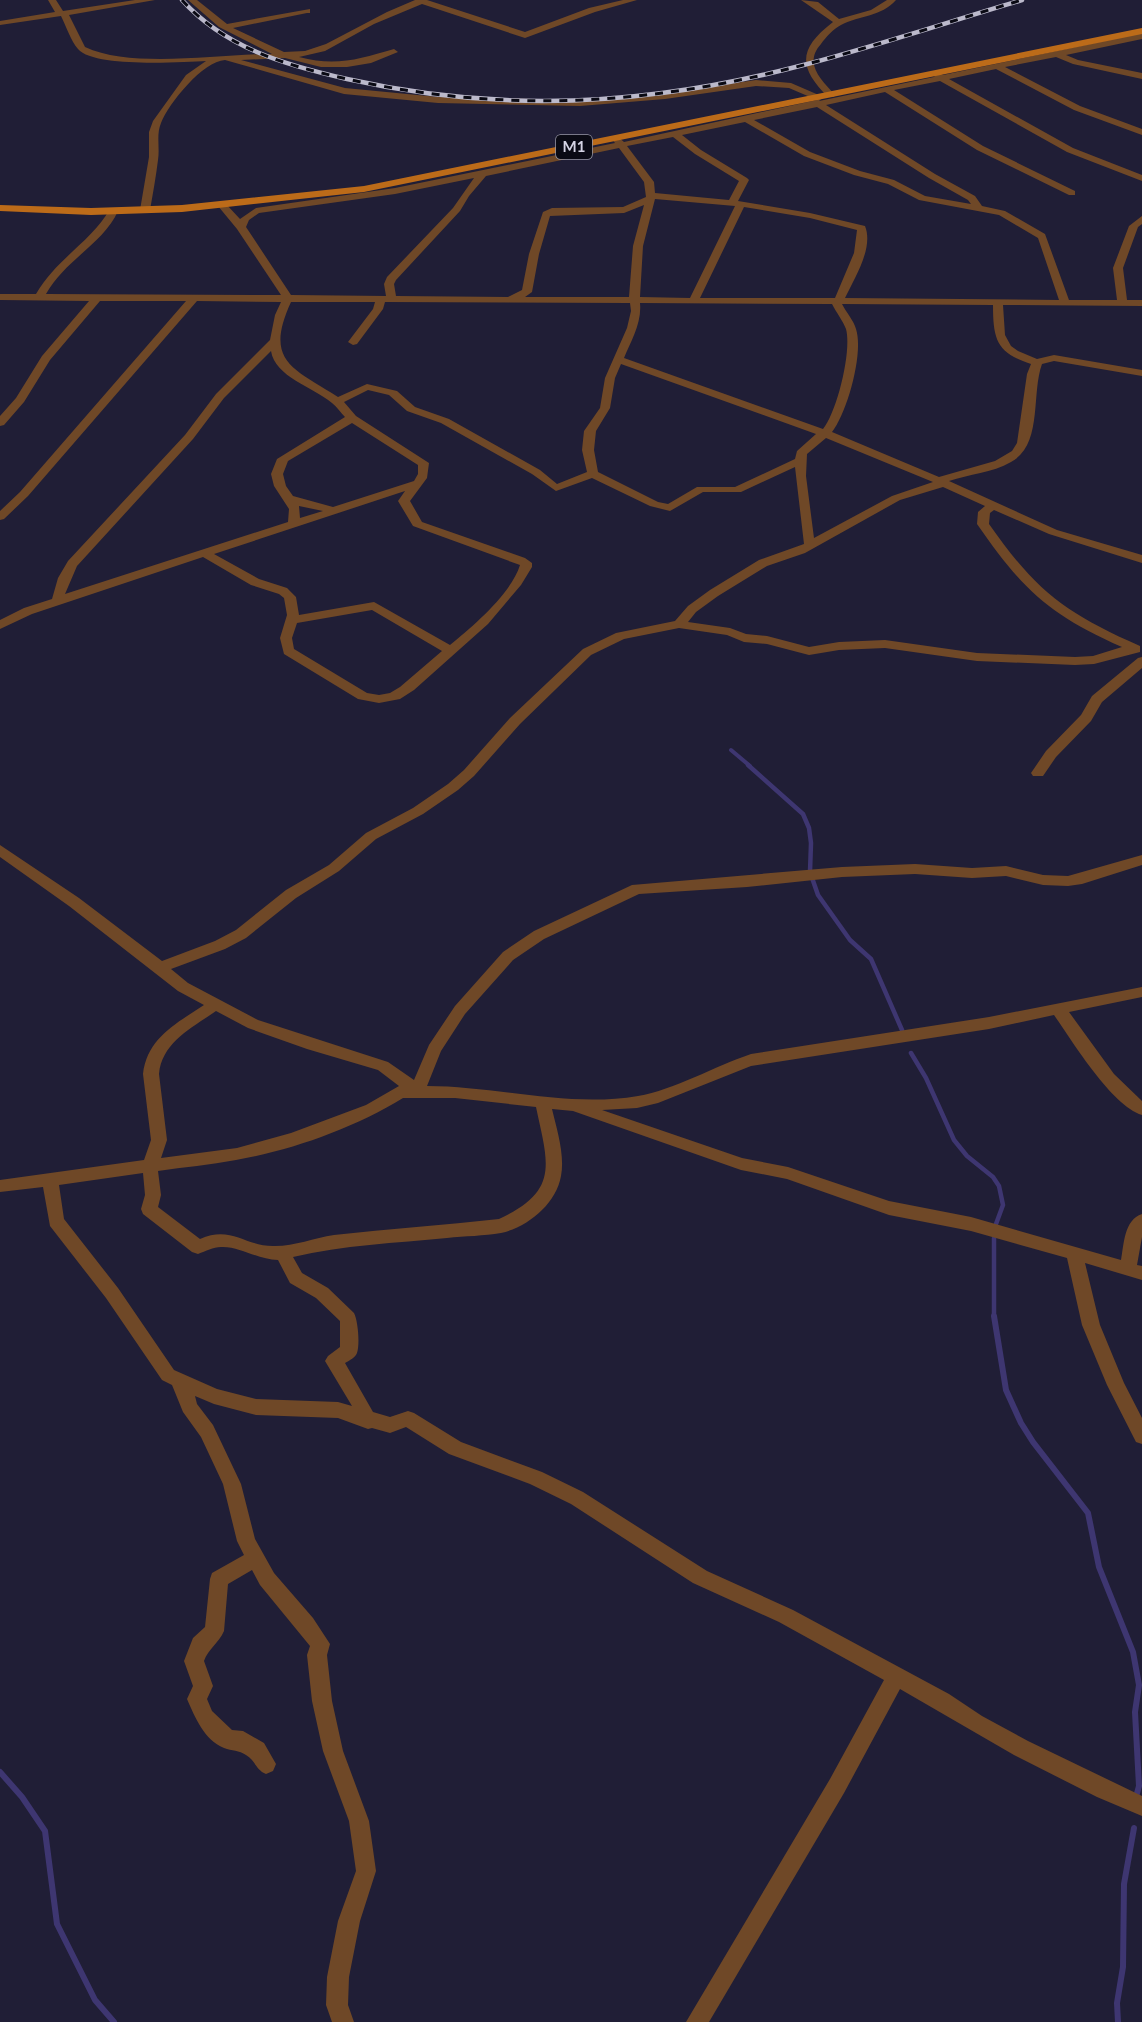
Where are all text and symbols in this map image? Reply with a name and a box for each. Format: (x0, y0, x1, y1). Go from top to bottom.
road number: M1 (556, 135, 592, 159)

